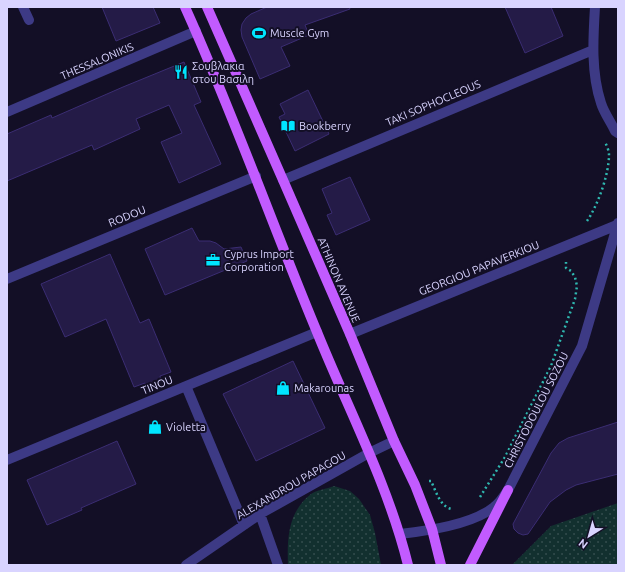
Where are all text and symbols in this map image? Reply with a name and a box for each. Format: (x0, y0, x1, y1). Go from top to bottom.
sports icon: Muscle Gym (251, 25, 267, 41)
place label: Muscle Gym (270, 27, 329, 39)
street label: THESSALONIKIS (59, 40, 136, 82)
place label: Σουβλακια στου Βασιλη (192, 60, 254, 85)
restaurant icon: Σουβλακια στου Βασιλη (173, 64, 189, 80)
street label: TAKI SOPHOCLEOUS (384, 77, 482, 128)
library icon: Bookberry (280, 118, 296, 134)
place label: Bookberry (299, 120, 351, 132)
street label: RODOU (107, 203, 147, 229)
street label: ATHINON AVENUE (316, 236, 362, 324)
street label: GEORGIOU PAPAVERKIOU (417, 238, 541, 298)
place label: Cyprus Import Corporation (224, 248, 295, 273)
office icon: Cyprus Import Corporation (205, 252, 221, 268)
street label: CHRISTODOULOU SOZOU (502, 350, 570, 470)
street label: TINOU (140, 373, 174, 397)
shop icon: Makarounas (275, 380, 291, 396)
place label: Makarounas (294, 382, 354, 394)
shop icon: Violetta (147, 419, 163, 435)
place label: Violetta (166, 421, 206, 433)
street label: ALEXANDROU PAPAGOU (234, 449, 348, 521)
north arrow (569, 516, 609, 556)
text: N (576, 537, 590, 551)

